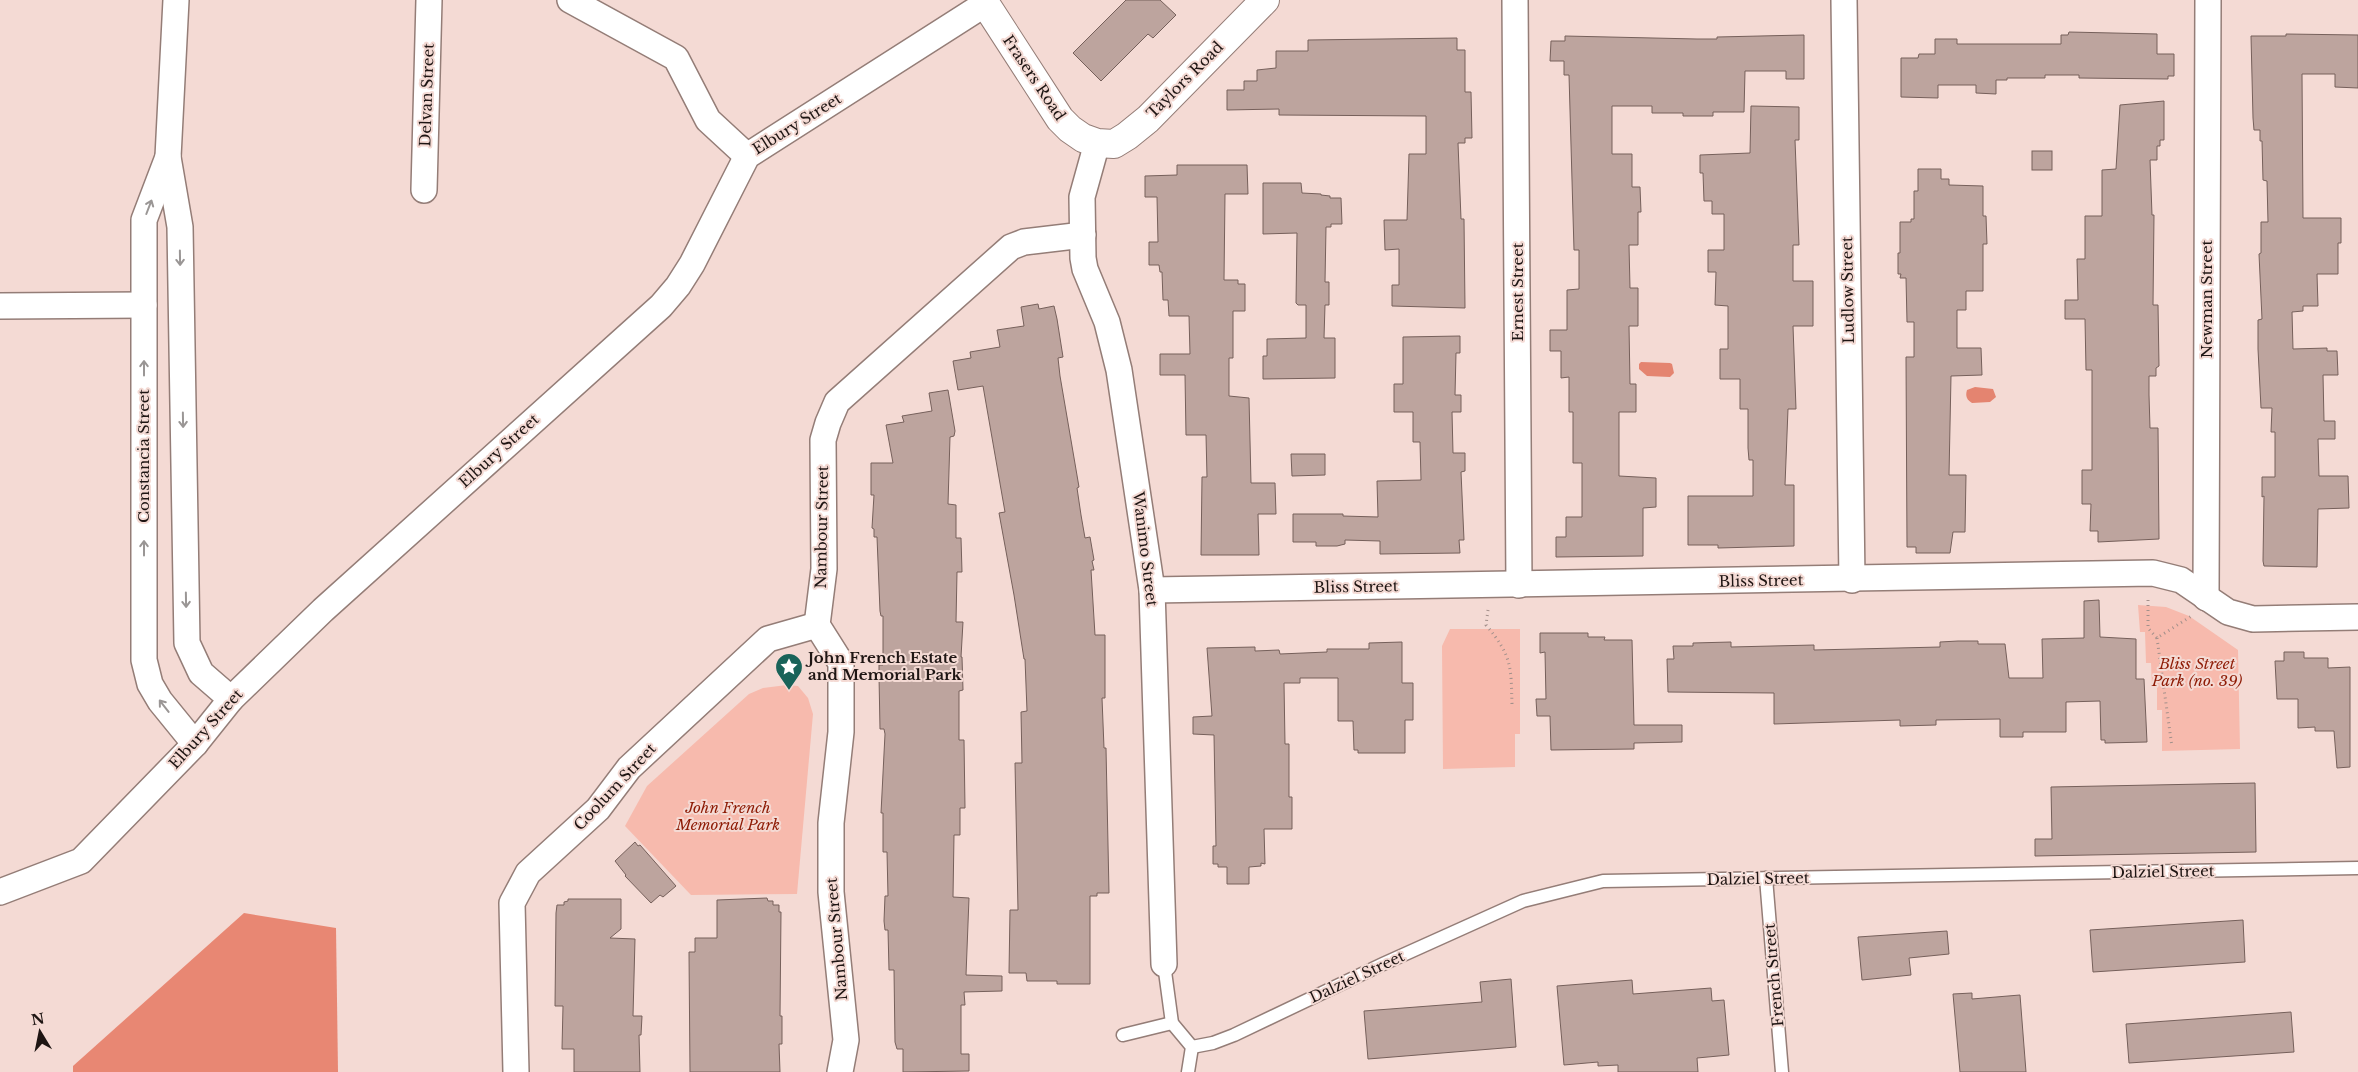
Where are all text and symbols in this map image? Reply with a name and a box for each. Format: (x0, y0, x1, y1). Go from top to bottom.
street label: Frasers Road (999, 31, 1070, 124)
street label: Taylors Road (1142, 37, 1227, 122)
street label: Delvan Street (415, 43, 438, 147)
street label: Elbury Street (749, 88, 845, 158)
one-way arrow (144, 200, 154, 215)
street label: Ludlow Street (1837, 236, 1858, 344)
street label: Newman Street (2197, 239, 2216, 358)
street label: Ernest Street (1508, 242, 1527, 341)
one-way arrow (176, 249, 185, 265)
one-way arrow (139, 361, 149, 377)
street label: Constancia Street (134, 389, 153, 523)
street label: Elbury Street (455, 409, 543, 492)
one-way arrow (178, 412, 188, 428)
street label: Nambour Street (811, 465, 832, 589)
street label: Wanimo Street (1129, 490, 1162, 608)
one-way arrow (139, 541, 149, 557)
street label: Bliss Street (1719, 570, 1804, 591)
street label: Bliss Street (1314, 576, 1399, 597)
one-way arrow (181, 592, 191, 608)
place label: John French Estate and Memorial Park (805, 648, 963, 684)
place icon: John French Estate and Memorial Park (774, 652, 804, 691)
park label: Bliss Street Park (no. 39) (2151, 654, 2242, 690)
street label: Elbury Street (165, 684, 247, 773)
one-way arrow (158, 700, 169, 713)
street label: Coolum Street (569, 739, 660, 834)
park label: John French Memorial Park (675, 798, 780, 834)
street label: Dalziel Street (2111, 861, 2215, 882)
street label: Dalziel Street (1706, 868, 1810, 889)
street label: Nambour Street (822, 877, 851, 1001)
street label: French Street (1759, 922, 1787, 1027)
street label: Dalziel Street (1306, 946, 1408, 1007)
north arrow (15, 1007, 65, 1057)
text: N (30, 1009, 46, 1029)

